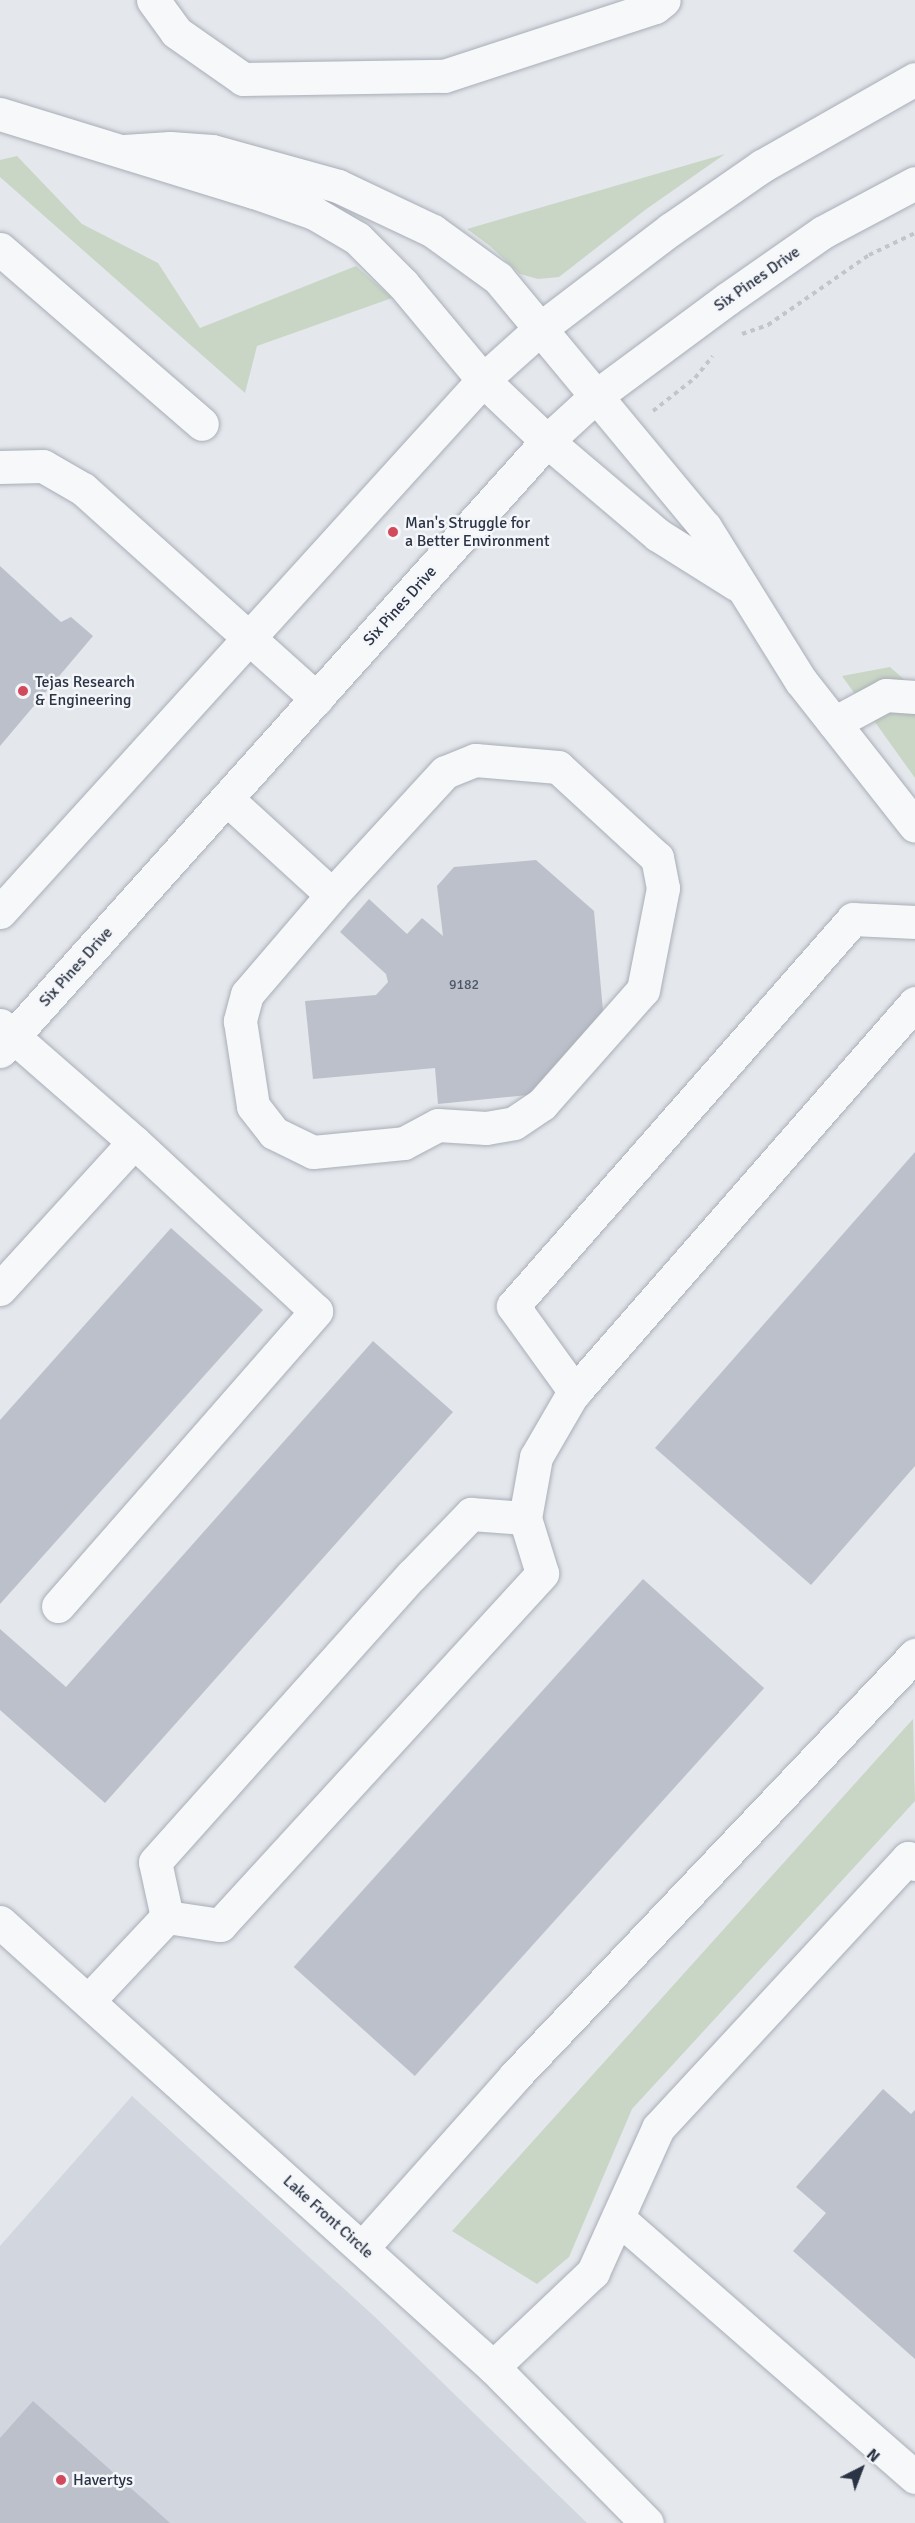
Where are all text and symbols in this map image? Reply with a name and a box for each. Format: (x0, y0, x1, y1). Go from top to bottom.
street label: Six Pines Drive (710, 242, 804, 316)
place label: Man's Struggle for a Better Environment (405, 513, 549, 551)
marker: Man's Struggle for a Better Environment (386, 525, 400, 539)
street label: Six Pines Drive (359, 562, 441, 650)
place label: Tejas Research & Engineering (35, 672, 135, 710)
marker: Tejas Research & Engineering (16, 684, 30, 698)
street label: Six Pines Drive (35, 923, 117, 1011)
house number: 9182 (449, 977, 479, 993)
street label: Lake Front Circle (279, 2171, 377, 2263)
north arrow (831, 2439, 891, 2499)
text: N (862, 2444, 884, 2467)
place label: Havertys (73, 2470, 133, 2490)
marker: Havertys (54, 2473, 68, 2487)

